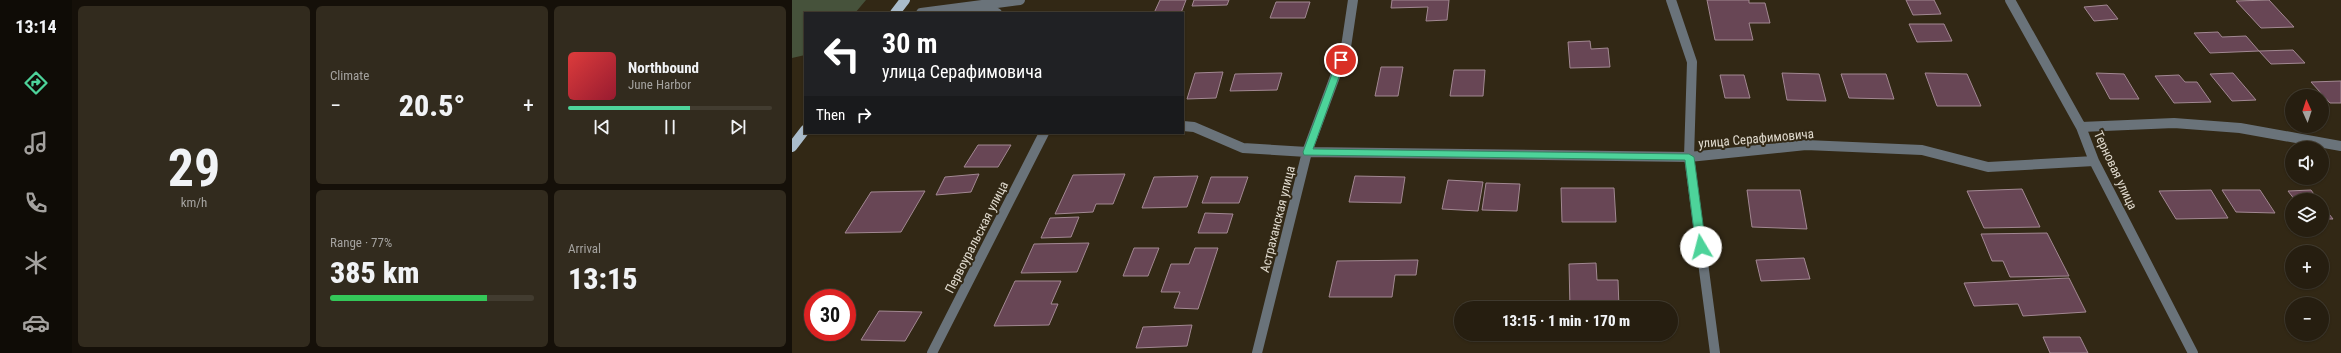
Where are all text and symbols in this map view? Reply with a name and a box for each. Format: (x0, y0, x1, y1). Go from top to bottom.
text: 13:14 (15, 16, 57, 37)
text: 30 m (882, 27, 938, 60)
icon: left (816, 28, 868, 80)
pin (1324, 43, 1358, 77)
icon: arrive (1330, 49, 1352, 71)
text: Northbound (628, 59, 699, 77)
text: улица Серафимовича (882, 61, 1042, 82)
text: Climate (330, 68, 369, 83)
icon: directions (22, 69, 50, 97)
text: June Harbor (628, 77, 691, 92)
text: 20.5° (399, 88, 465, 123)
north arrow (2285, 89, 2329, 133)
map controls (2285, 89, 2329, 341)
text: − (330, 93, 341, 118)
text: + (523, 93, 534, 118)
icon: right (853, 104, 875, 126)
text: Then (816, 106, 845, 124)
icon: previous (591, 116, 613, 138)
icon: pause (659, 116, 681, 138)
icon: next (727, 116, 749, 138)
street label: улица Серафимовича (1698, 126, 1814, 151)
street label: Терновая улица (2091, 128, 2140, 212)
icon: music (22, 129, 50, 157)
text: 29 (168, 138, 220, 199)
button: sound (2285, 141, 2329, 185)
street label: Астраханская улица (1257, 164, 1298, 274)
street label: Первоуральская улица (942, 179, 1011, 296)
icon: phone (22, 189, 50, 217)
button: layers (2285, 193, 2329, 237)
text: km/h (181, 195, 207, 210)
position arrow (1680, 226, 1722, 268)
text: Range · 77% (330, 235, 392, 250)
text: Arrival (568, 241, 601, 256)
button: + (2285, 245, 2329, 289)
icon: climate (22, 249, 50, 277)
text: 385 km (330, 255, 419, 290)
text: 13:15 (568, 261, 637, 296)
speed limit sign: 30 (804, 289, 856, 341)
button: − (2285, 297, 2329, 341)
icon: car (22, 309, 50, 337)
text: 13:15 · 1 min · 170 m (1502, 312, 1630, 330)

